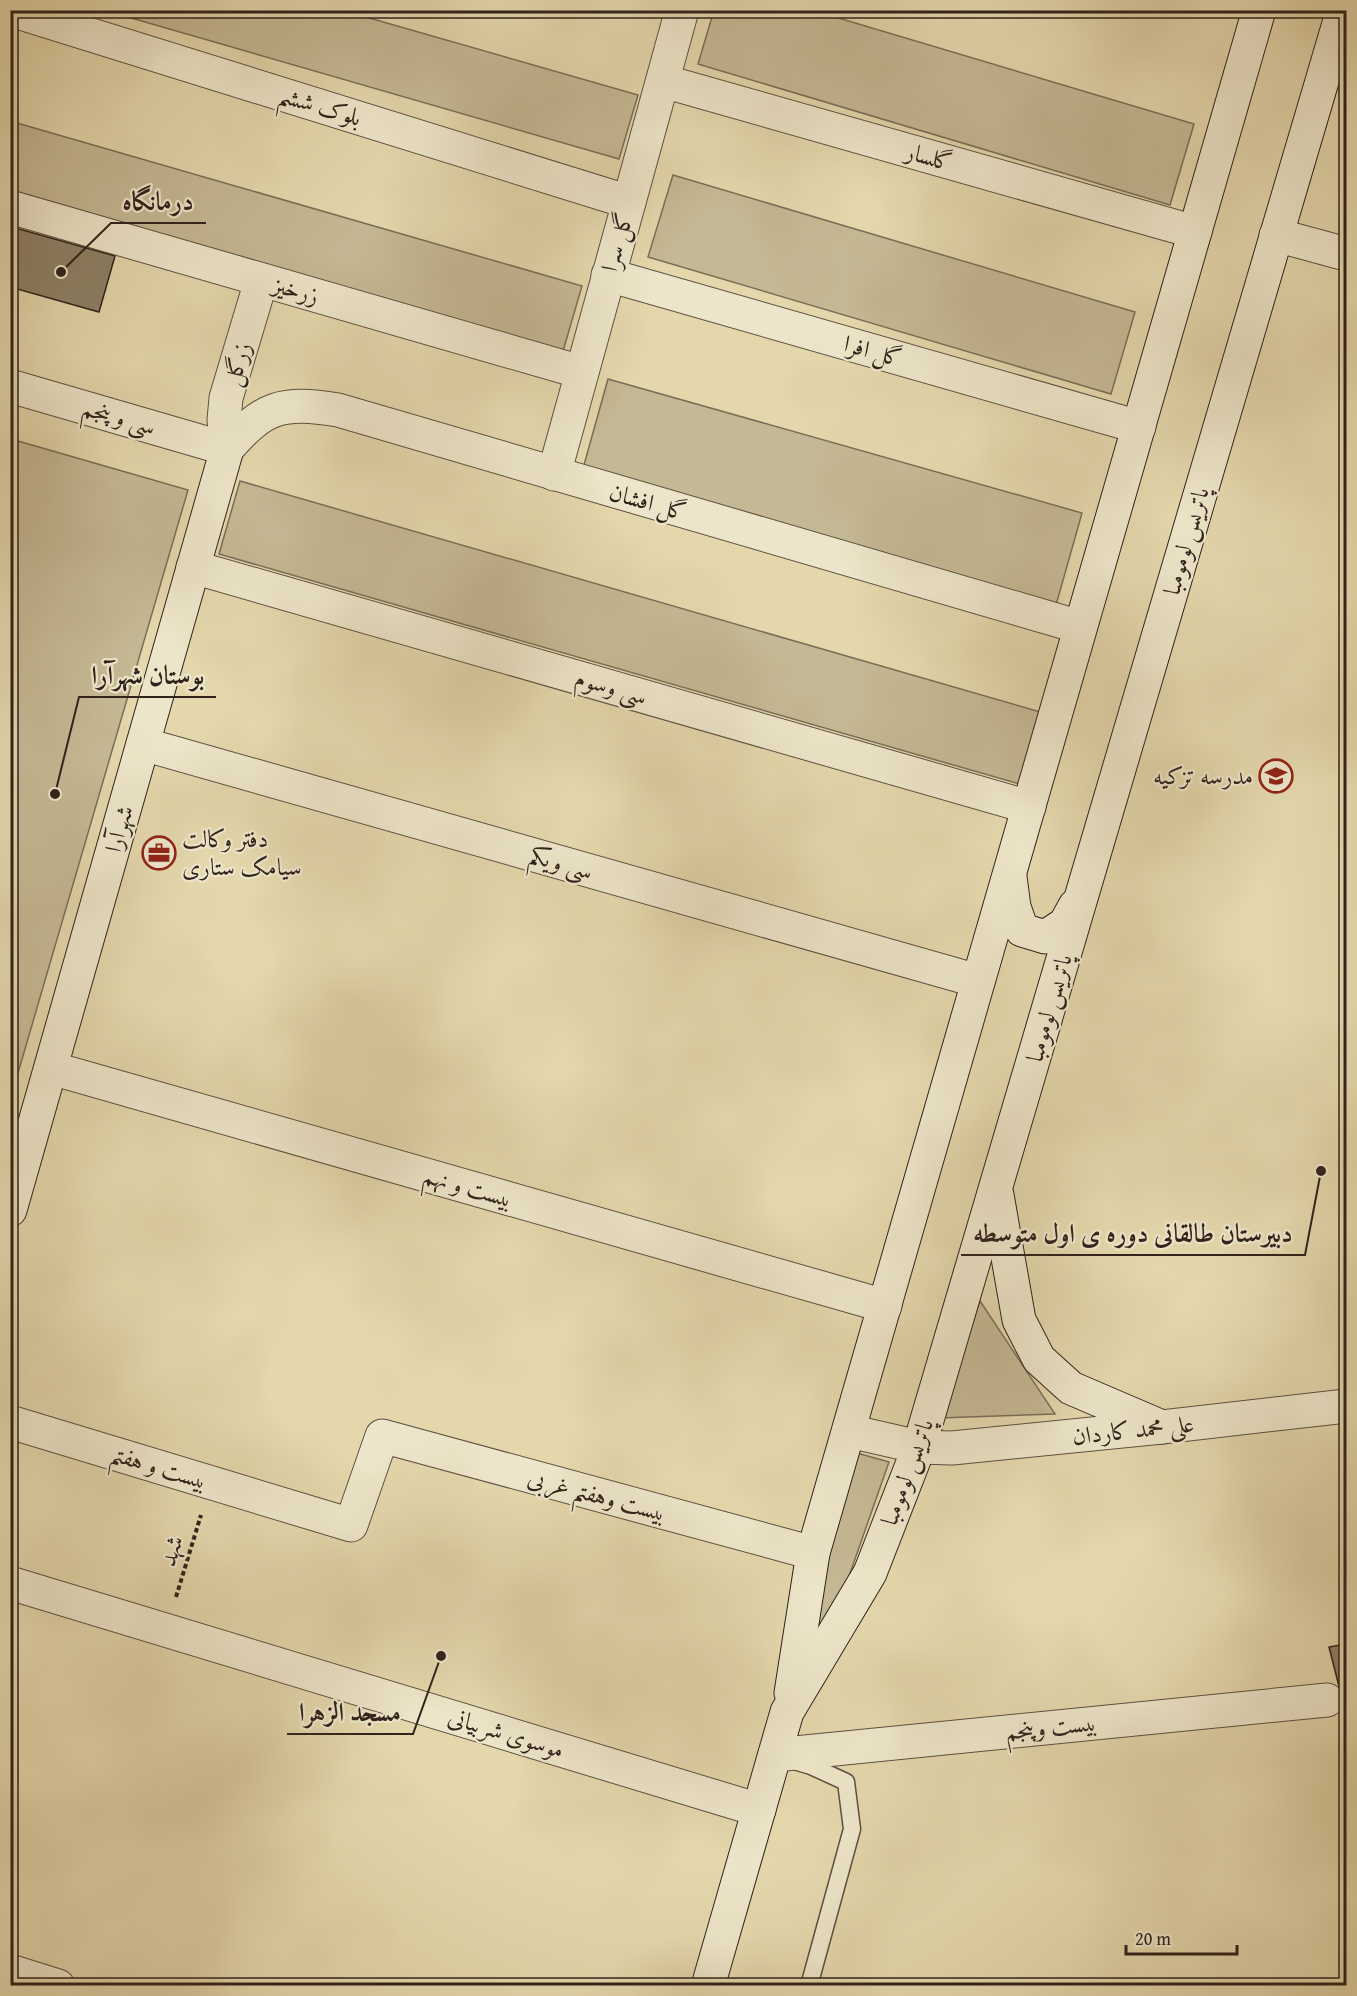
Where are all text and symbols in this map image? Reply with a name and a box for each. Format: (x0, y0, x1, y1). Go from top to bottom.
street label: بلوک ششم (272, 76, 366, 141)
street label: گلسار (900, 133, 957, 180)
callout: درمانگاه (111, 179, 206, 223)
text: درمانگاه (122, 181, 194, 220)
street label: گل سرا (591, 208, 642, 276)
street label: زرخیز (266, 265, 323, 313)
street label: گل افرا (840, 325, 907, 376)
street label: زرگل (213, 338, 260, 390)
street label: سی و پنجم (77, 389, 160, 448)
street label: گل افشان (605, 474, 691, 529)
street label: پاتریس لومومبا (1153, 481, 1218, 599)
callout: بوستان شهرآرا (79, 653, 216, 697)
text: بوستان شهرآرا (91, 655, 205, 694)
street label: سی وسوم (570, 660, 651, 717)
place label: مدرسه تزکیه (1153, 758, 1253, 793)
school or university icon: مدرسه تزکیه (1258, 758, 1294, 794)
street label: شهرآرا (95, 801, 142, 857)
place label: دفتر وکالت سیامک ستاری (182, 821, 302, 884)
office icon: دفتر وکالت سیامک ستاری (141, 835, 177, 871)
street label: سی ویکم (524, 837, 597, 893)
street label: پاتریس لومومبا (1016, 948, 1081, 1066)
street label: بیست و نهم (418, 1157, 517, 1221)
callout: دبیرستان طالقانی دوره ی اول متوسطه (961, 1211, 1305, 1255)
text: دبیرستان طالقانی دوره ی اول متوسطه (973, 1213, 1293, 1252)
street label: علی محمد کاردان (1070, 1406, 1196, 1453)
street label: پاتریس لومومبا (871, 1412, 942, 1530)
street label: بیست و هفتم (104, 1435, 212, 1505)
street label: بیست وهفتم غربی (522, 1459, 670, 1537)
street label: شهد (149, 1531, 192, 1571)
callout: مسجد الزهرا (287, 1690, 413, 1734)
text: مسجد الزهرا (299, 1692, 401, 1731)
street label: موسوی شربیانی (444, 1698, 569, 1767)
street label: بیست وپنجم (1003, 1704, 1099, 1754)
scale bar (1126, 1918, 1237, 1956)
text: 20 m (1135, 1925, 1171, 1952)

